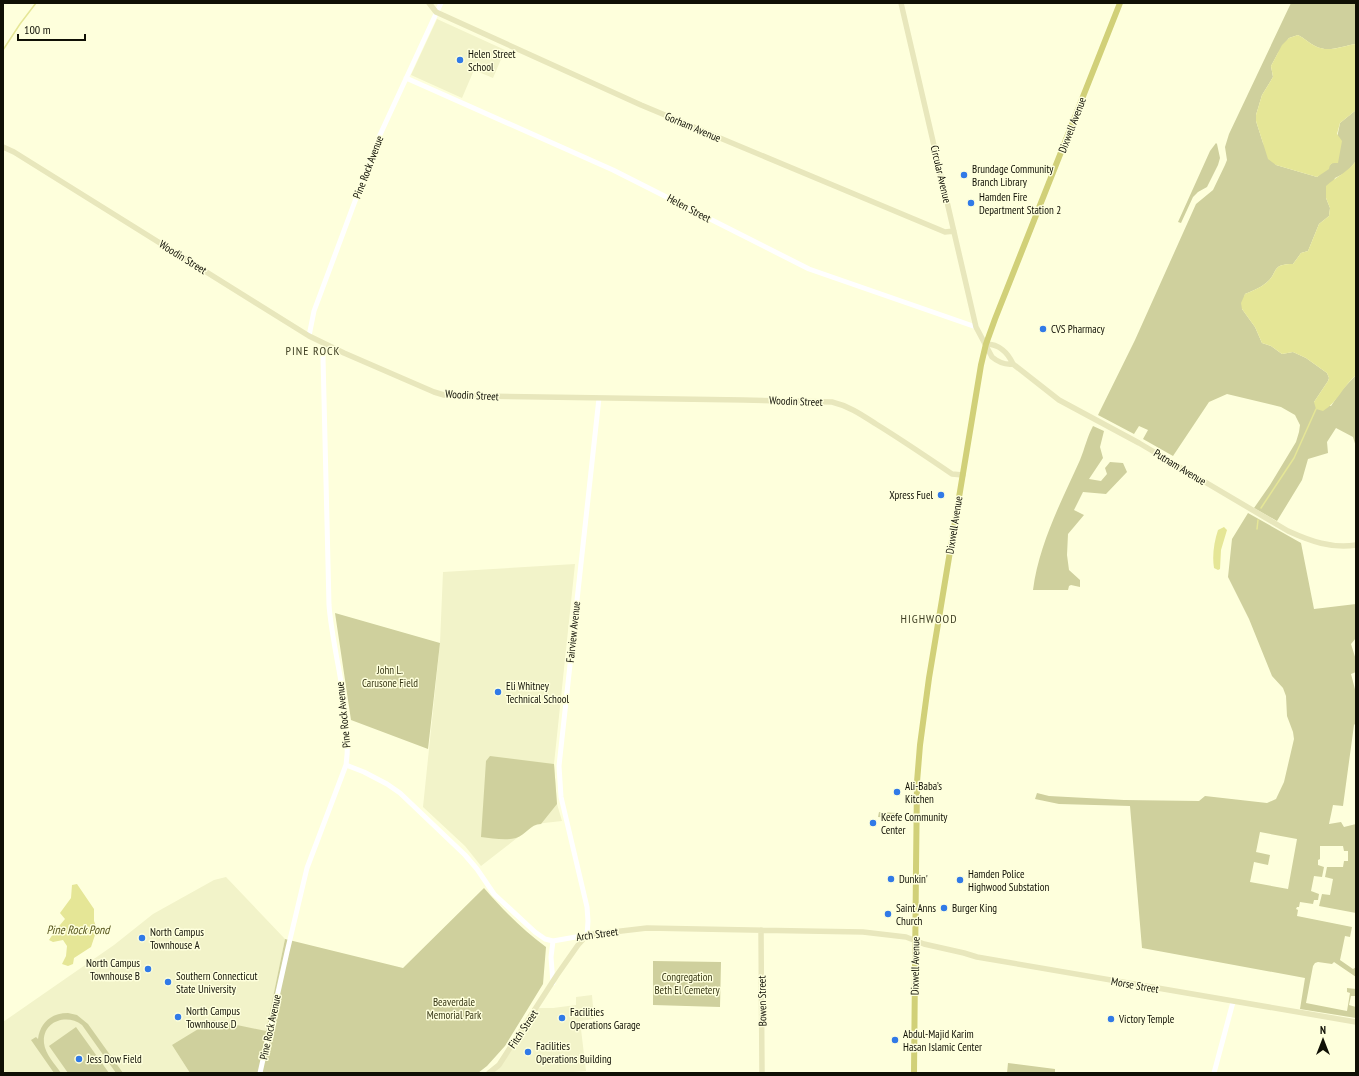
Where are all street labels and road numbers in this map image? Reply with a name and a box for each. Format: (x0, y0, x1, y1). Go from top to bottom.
street label: Dixwell Avenue (1055, 95, 1089, 155)
street label: Gorham Avenue (663, 109, 724, 145)
street label: Pine Rock Avenue (350, 133, 387, 201)
street label: Circular Avenue (928, 144, 955, 205)
street label: Helen Street (665, 191, 713, 225)
street label: Woodin Street (157, 237, 209, 277)
street label: Woodin Street (445, 387, 499, 403)
street label: Woodin Street (769, 393, 823, 409)
street label: Putnam Avenue (1151, 446, 1209, 488)
street label: Dixwell Avenue (943, 495, 966, 555)
street label: Fairview Avenue (563, 600, 583, 663)
street label: Pine Rock Avenue (333, 681, 353, 749)
street label: Arch Street (575, 924, 619, 944)
street label: Dixwell Avenue (907, 936, 923, 995)
street label: Morse Street (1110, 974, 1160, 996)
street label: Bowen Street (755, 976, 769, 1026)
street label: Pine Rock Avenue (256, 993, 284, 1061)
street label: Fitch Street (505, 1007, 541, 1051)

